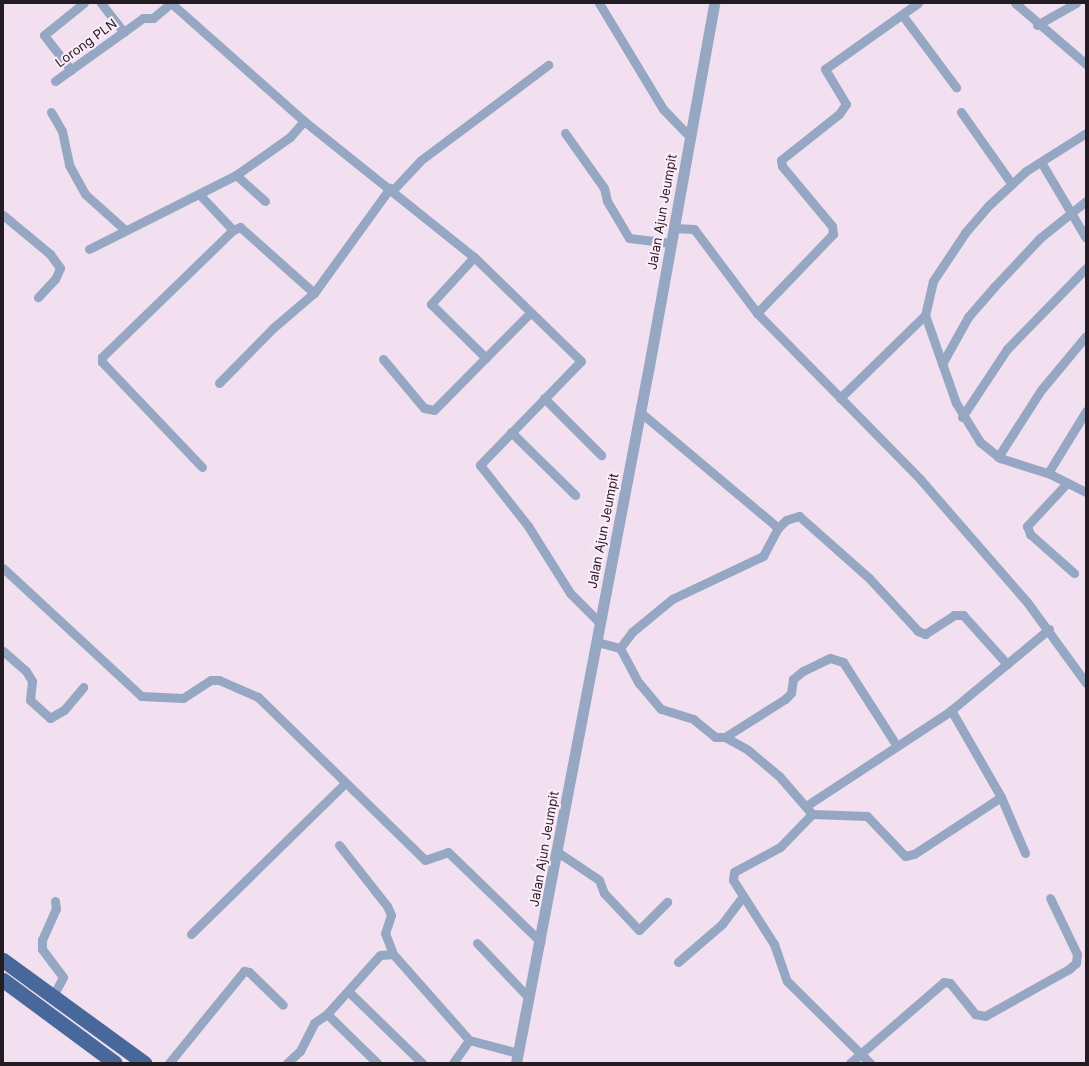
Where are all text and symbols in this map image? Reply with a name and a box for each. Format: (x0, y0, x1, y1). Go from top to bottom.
street label: Lorong PLN (52, 15, 120, 71)
street label: Jalan Ajun Jeumpit (644, 153, 680, 271)
street label: Jalan Ajun Jeumpit (584, 472, 622, 590)
street label: Jalan Ajun Jeumpit (526, 790, 562, 908)

